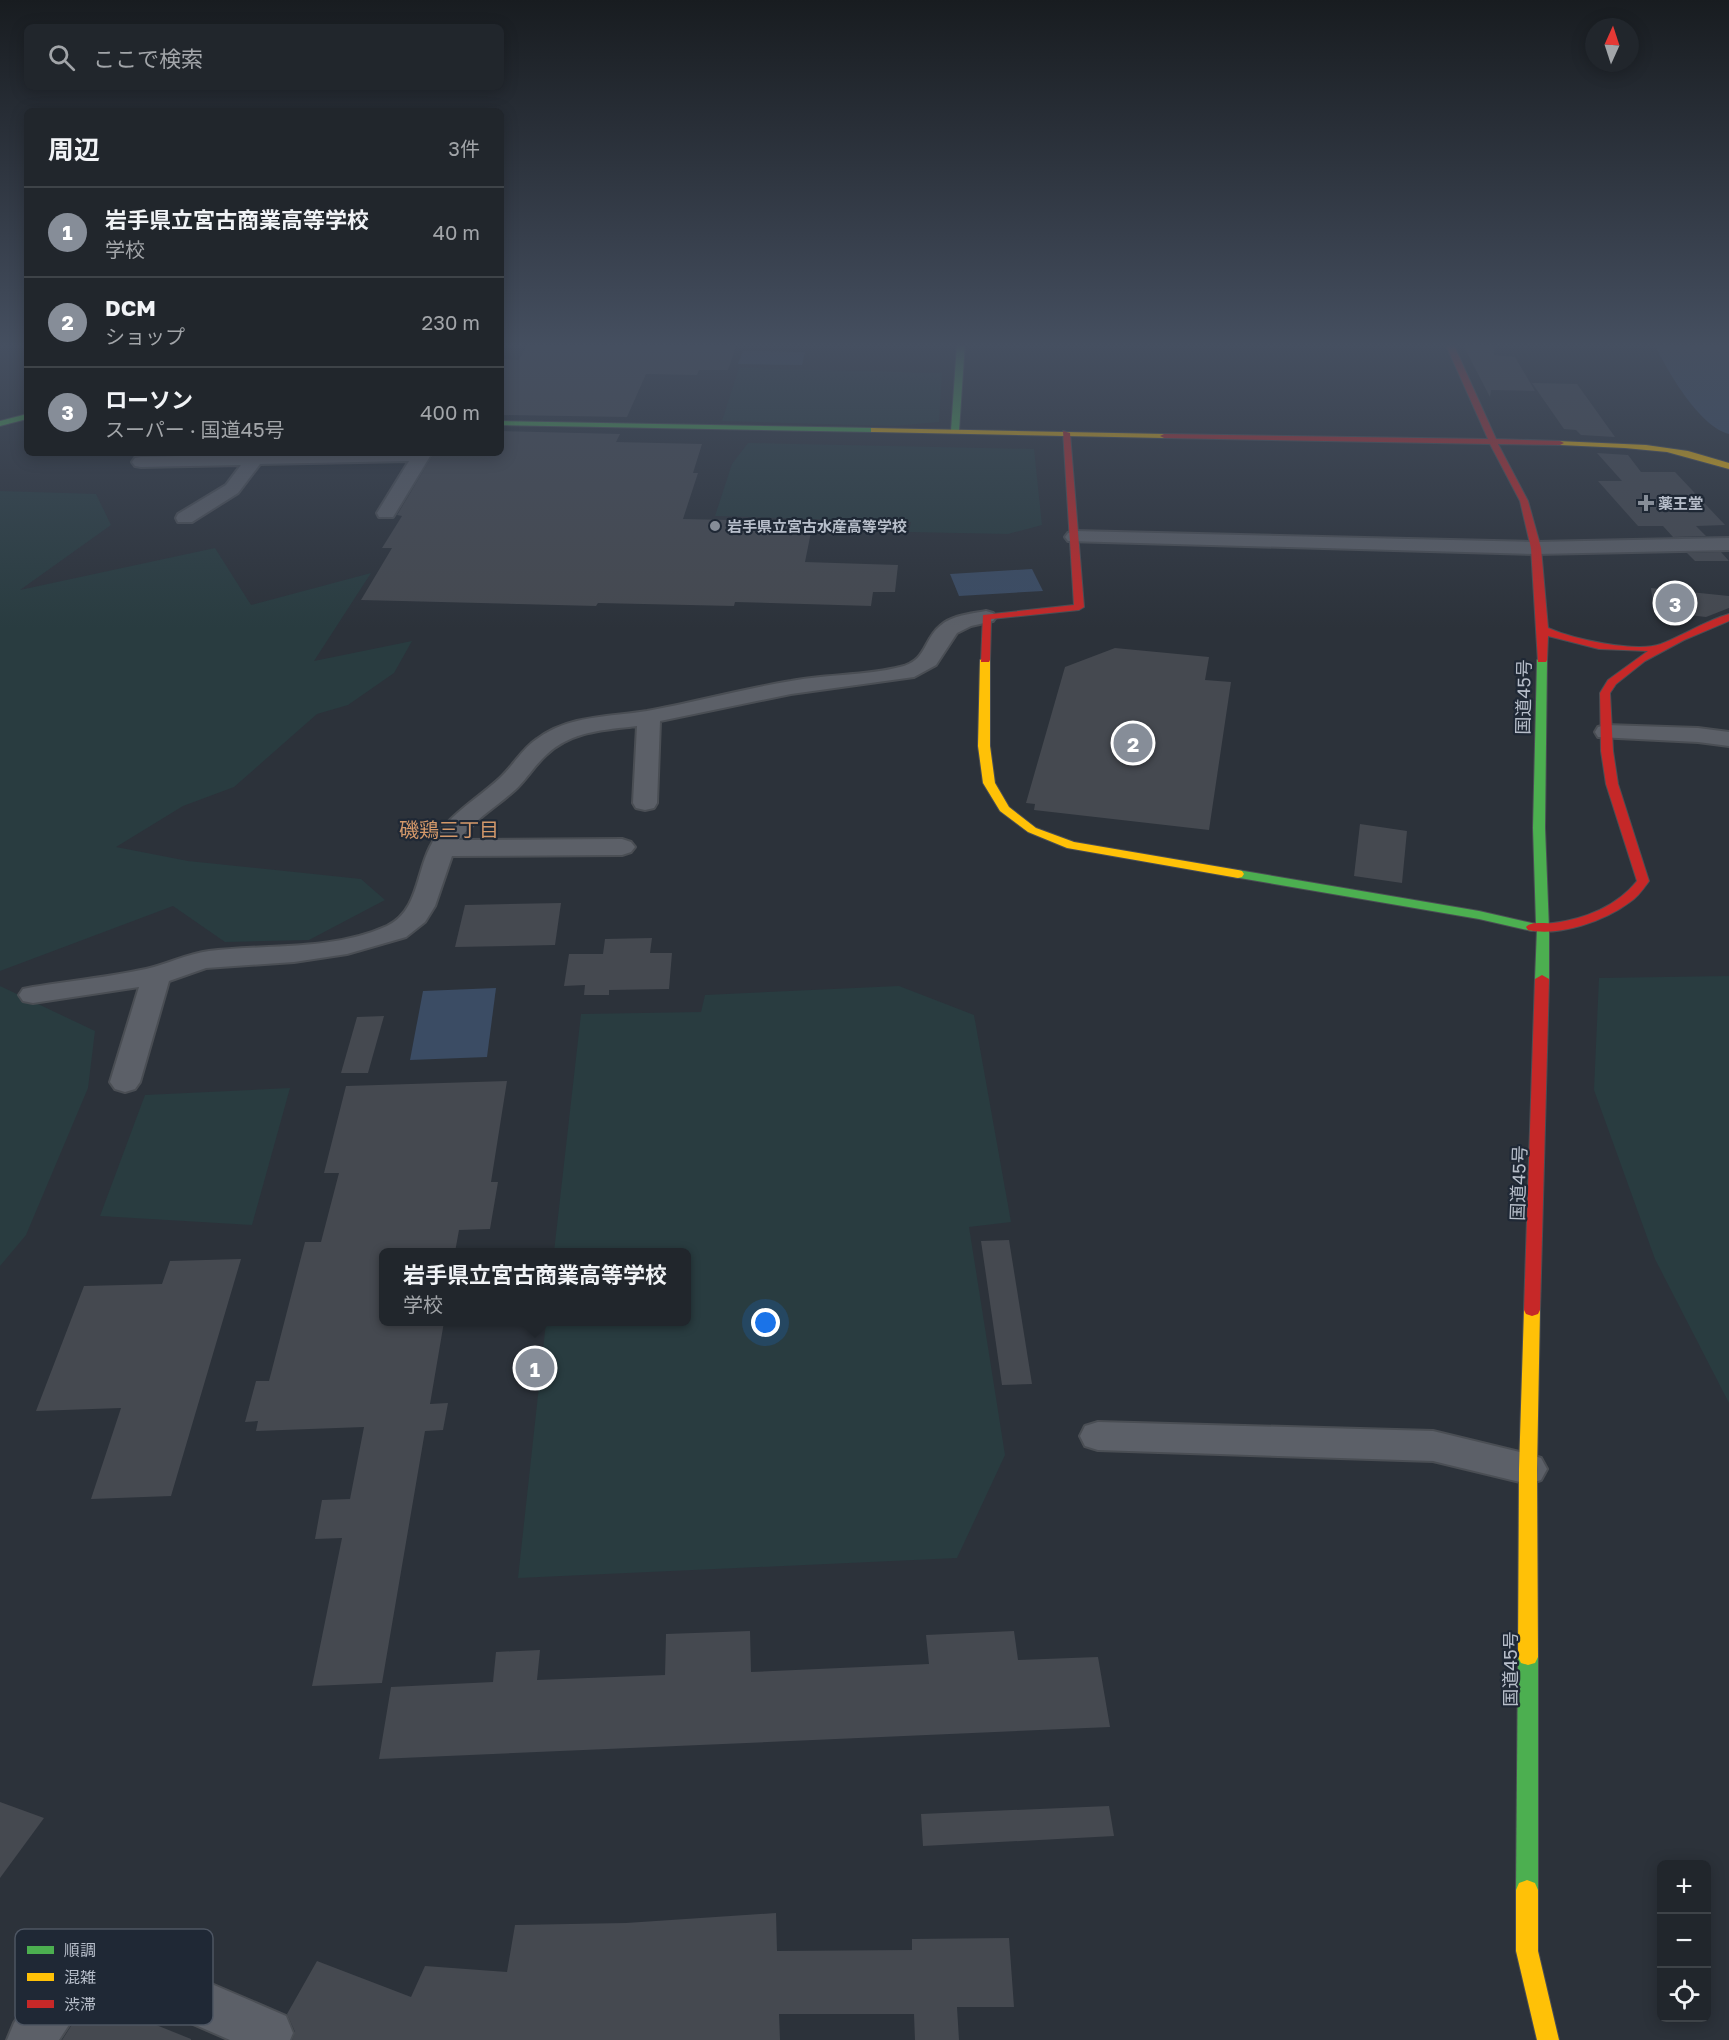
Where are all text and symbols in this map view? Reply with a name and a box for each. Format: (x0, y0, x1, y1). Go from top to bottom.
north arrow (1585, 18, 1639, 72)
search box (24, 24, 504, 90)
icon: search (45, 41, 78, 74)
text: ここで検索 (93, 45, 203, 72)
text: 周辺 (48, 134, 100, 165)
text: 3件 (448, 136, 480, 160)
text: 岩手県立宮古商業高等学校 (105, 206, 369, 233)
text: 1 (62, 220, 73, 244)
text: 40 m (433, 220, 480, 244)
text: 学校 (105, 237, 145, 261)
text: DCM (105, 294, 156, 321)
text: 2 (61, 310, 74, 334)
text: 230 m (422, 310, 480, 334)
text: ショップ (105, 324, 185, 348)
text: ローソン (105, 386, 193, 413)
text: 3 (61, 400, 74, 424)
text: 400 m (420, 400, 480, 424)
text: スーパー · 国道45号 (105, 417, 285, 441)
place label: 薬王堂 (1658, 494, 1703, 512)
marker: 薬王堂 (1639, 496, 1653, 510)
place label: 岩手県立宮古水産高等学校 (727, 517, 907, 535)
marker: 岩手県立宮古水産高等学校 (708, 519, 722, 533)
pin: 3 (1656, 580, 1694, 626)
street label: 国道45号 (1511, 659, 1535, 735)
pin: 2 (1114, 720, 1152, 766)
district label: 磯鶏三丁目 (399, 817, 499, 841)
street label: 国道45号 (1506, 1145, 1530, 1221)
popup (379, 1248, 691, 1326)
text: 岩手県立宮古商業高等学校 (403, 1261, 667, 1288)
text: 学校 (403, 1292, 443, 1316)
your location (751, 1308, 780, 1337)
pin: 1 (516, 1346, 554, 1390)
street label: 国道45号 (1499, 1631, 1521, 1707)
map controls (1657, 1860, 1711, 2022)
button: + (1657, 1860, 1711, 1914)
button: − (1657, 1914, 1711, 1968)
legend (15, 1929, 213, 2025)
text: 順調 (64, 1940, 96, 1960)
text: 混雑 (64, 1967, 96, 1987)
button: locate (1657, 1968, 1711, 2022)
text: 渋滞 (64, 1994, 96, 2014)

